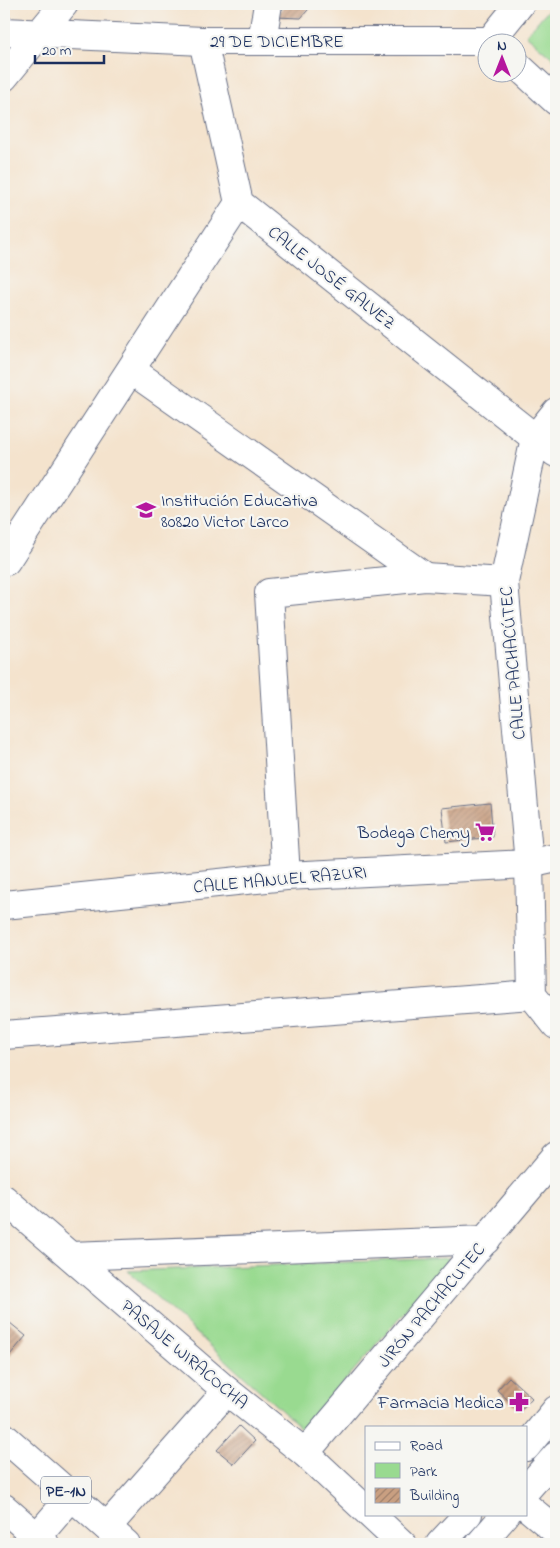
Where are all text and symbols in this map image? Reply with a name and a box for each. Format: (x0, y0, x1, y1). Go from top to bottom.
street label: 29 DE DICIEMBRE (210, 30, 344, 56)
scale bar (35, 32, 104, 64)
north arrow (478, 32, 528, 82)
text: N (497, 36, 507, 57)
text: 20 m (42, 40, 72, 62)
street label: CALLE JOSÉ GALVEZ (261, 220, 400, 337)
place label: Institución Educativa 80820 Victor Larco (161, 489, 318, 536)
school or university icon: Institución Educativa 80820 Victor Larco (135, 499, 157, 521)
street label: CALLE PACHACÚTEC (494, 585, 534, 741)
place label: Bodega Chemy (357, 821, 470, 848)
supermarket icon: Bodega Chemy (474, 821, 496, 843)
street label: CALLE MANUEL RAZURI (192, 860, 368, 902)
street label: JIRÓN PACHACUTEC (372, 1238, 493, 1374)
street label: PASAJE WIRACOCHA (114, 1294, 253, 1417)
place label: Farmacia Medica (377, 1391, 504, 1417)
pharmacy icon: Farmacia Medica (508, 1391, 530, 1413)
legend (365, 1426, 528, 1516)
text: Road (410, 1435, 443, 1457)
text: Park (410, 1461, 438, 1483)
road number: PE-1N (41, 1476, 91, 1504)
text: Building (409, 1485, 459, 1508)

